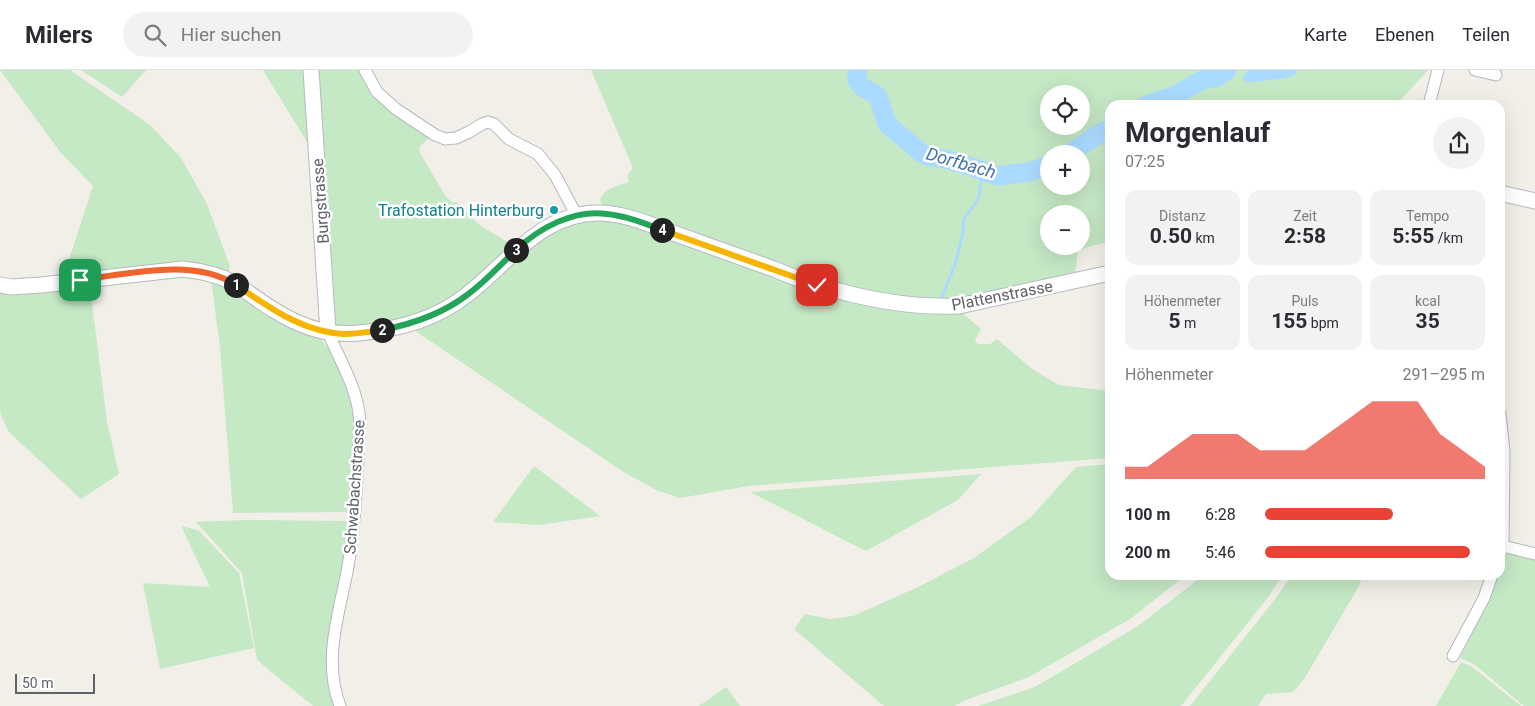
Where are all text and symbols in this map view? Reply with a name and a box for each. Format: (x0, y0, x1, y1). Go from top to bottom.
search box (123, 12, 473, 57)
text: Milers (25, 21, 93, 49)
icon: search (141, 21, 169, 49)
text: Hier suchen (181, 23, 281, 46)
text: Karte (1304, 24, 1347, 45)
text: Ebenen (1375, 24, 1434, 45)
text: Teilen (1462, 24, 1510, 45)
map controls (1040, 85, 1090, 255)
button: locate (1040, 85, 1090, 135)
text: Morgenlauf (1125, 116, 1270, 149)
button: share (1433, 117, 1485, 169)
water label: Dorfbach (924, 143, 998, 182)
button: + (1040, 145, 1090, 195)
text: 07:25 (1125, 152, 1165, 171)
street label: Burgstrasse (308, 158, 333, 244)
place label: Trafostation Hinterburg (378, 201, 544, 220)
marker: Trafostation Hinterburg (548, 204, 560, 216)
button: − (1040, 205, 1090, 255)
text: Distanz (1159, 208, 1206, 224)
text: Zeit (1293, 208, 1317, 224)
text: Tempo (1406, 208, 1449, 224)
pin: 4 (650, 218, 674, 242)
text: 4 (658, 222, 667, 238)
text: 0.50 (1150, 224, 1192, 248)
text: 2:58 (1284, 224, 1326, 248)
text: 5:55 (1392, 224, 1434, 248)
text: km (1192, 230, 1215, 246)
text: /km (1434, 230, 1463, 246)
pin: 3 (504, 238, 528, 262)
text: 3 (512, 242, 521, 258)
pin (59, 259, 101, 301)
pin (796, 264, 838, 306)
icon: arrive (66, 266, 94, 294)
icon: check (803, 271, 831, 299)
pin: 1 (224, 272, 248, 298)
street label: Plattenstrasse (950, 276, 1054, 315)
text: 1 (232, 277, 241, 293)
text: Höhenmeter (1144, 293, 1221, 309)
text: Puls (1291, 293, 1319, 309)
text: kcal (1415, 293, 1440, 309)
text: 5 (1168, 309, 1180, 333)
text: 155 (1271, 309, 1307, 333)
text: 35 (1416, 309, 1440, 333)
text: m (1180, 315, 1196, 331)
text: bpm (1307, 315, 1339, 331)
pin: 2 (370, 318, 394, 342)
text: 2 (378, 322, 387, 338)
text: Höhenmeter (1125, 365, 1213, 384)
text: 291–295 m (1403, 365, 1485, 384)
street label: Schwabachstrasse (340, 419, 369, 555)
text: 100 m (1125, 505, 1170, 524)
text: 6:28 (1205, 505, 1236, 524)
text: 200 m (1125, 543, 1170, 562)
text: 5:46 (1205, 543, 1236, 562)
scale bar (15, 671, 95, 694)
text: 50 m (22, 675, 54, 691)

